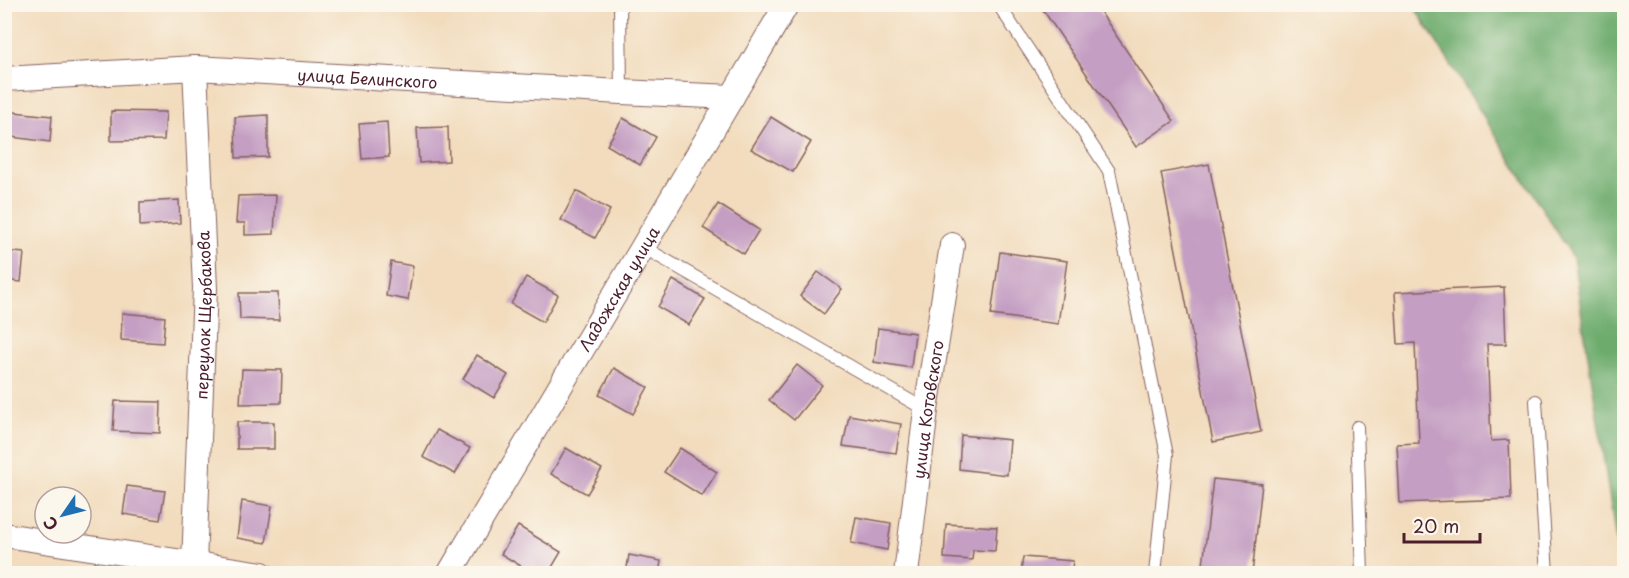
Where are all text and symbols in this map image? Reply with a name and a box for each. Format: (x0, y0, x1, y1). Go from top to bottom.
street label: улица Белинского (297, 62, 438, 94)
street label: Ладожская улица (572, 222, 665, 355)
street label: переулок Щербакова (189, 230, 217, 400)
street label: улица Котовского (906, 338, 949, 480)
north arrow (33, 485, 93, 545)
scale bar (1404, 506, 1480, 544)
text: С (37, 512, 63, 536)
text: 20 m (1413, 512, 1459, 539)

